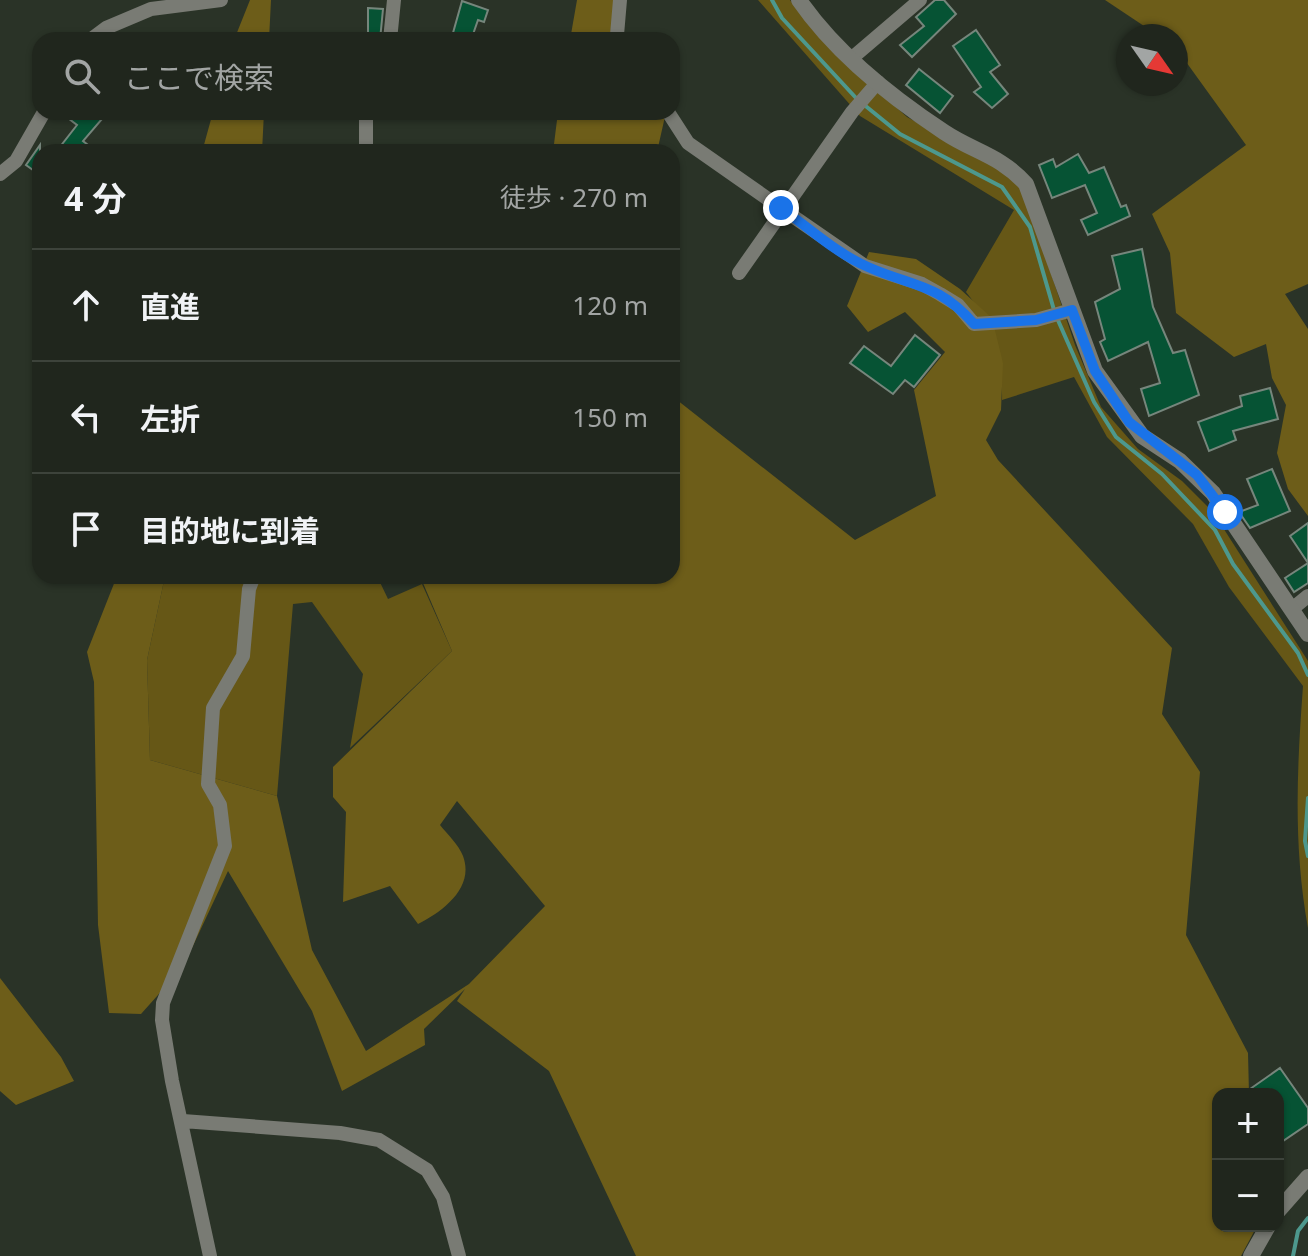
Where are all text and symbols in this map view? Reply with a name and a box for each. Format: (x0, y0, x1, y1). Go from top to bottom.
north arrow (1116, 24, 1188, 96)
search box (32, 32, 680, 120)
icon: search (60, 54, 104, 98)
text: ここで検索 (124, 57, 274, 98)
text: 4 分 (64, 175, 126, 221)
text: 徒歩 · 270 m (500, 179, 648, 215)
route end (763, 190, 799, 226)
icon: ahead (64, 283, 108, 327)
text: 直進 (140, 286, 200, 327)
text: 120 m (572, 287, 648, 323)
icon: left (64, 395, 108, 439)
text: 左折 (140, 398, 200, 439)
text: 150 m (572, 399, 648, 435)
route start (1207, 494, 1243, 530)
icon: arrive (64, 507, 108, 551)
text: 目的地に到着 (140, 510, 320, 551)
map controls (1212, 1088, 1284, 1232)
button: + (1212, 1088, 1284, 1160)
button: − (1212, 1160, 1284, 1232)

